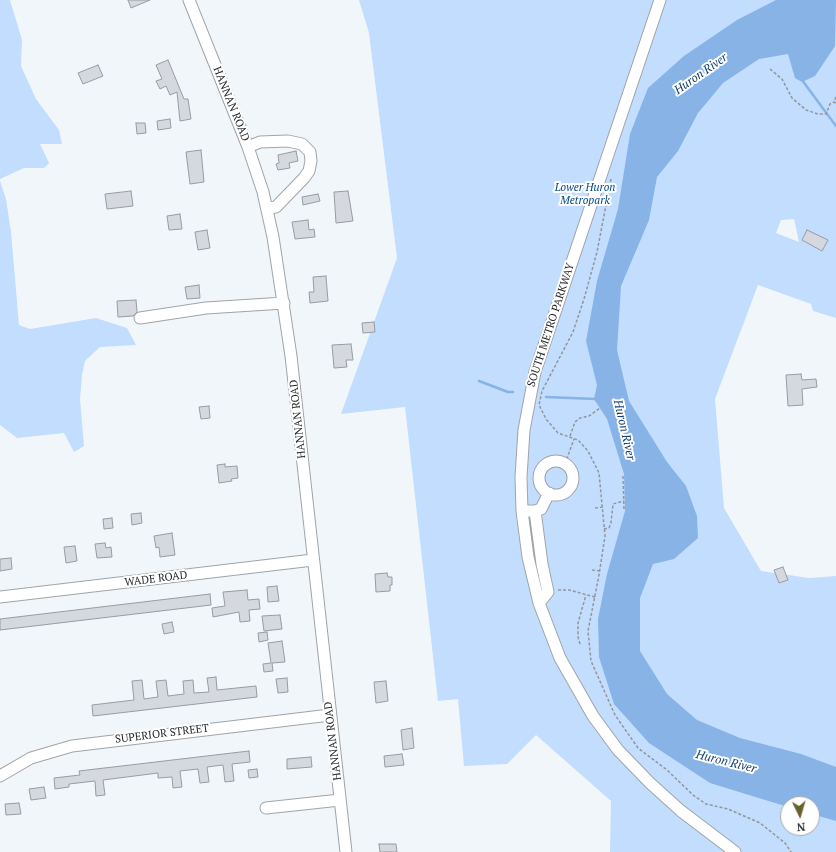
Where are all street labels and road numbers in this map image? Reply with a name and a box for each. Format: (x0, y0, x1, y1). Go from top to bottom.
street label: HANNAN ROAD (210, 65, 252, 143)
street label: SOUTH METRO PARKWAY (525, 261, 577, 389)
street label: HANNAN ROAD (287, 379, 309, 459)
street label: WADE ROAD (124, 569, 188, 589)
street label: HANNAN ROAD (322, 701, 344, 781)
street label: SUPERIOR STREET (114, 722, 210, 746)

